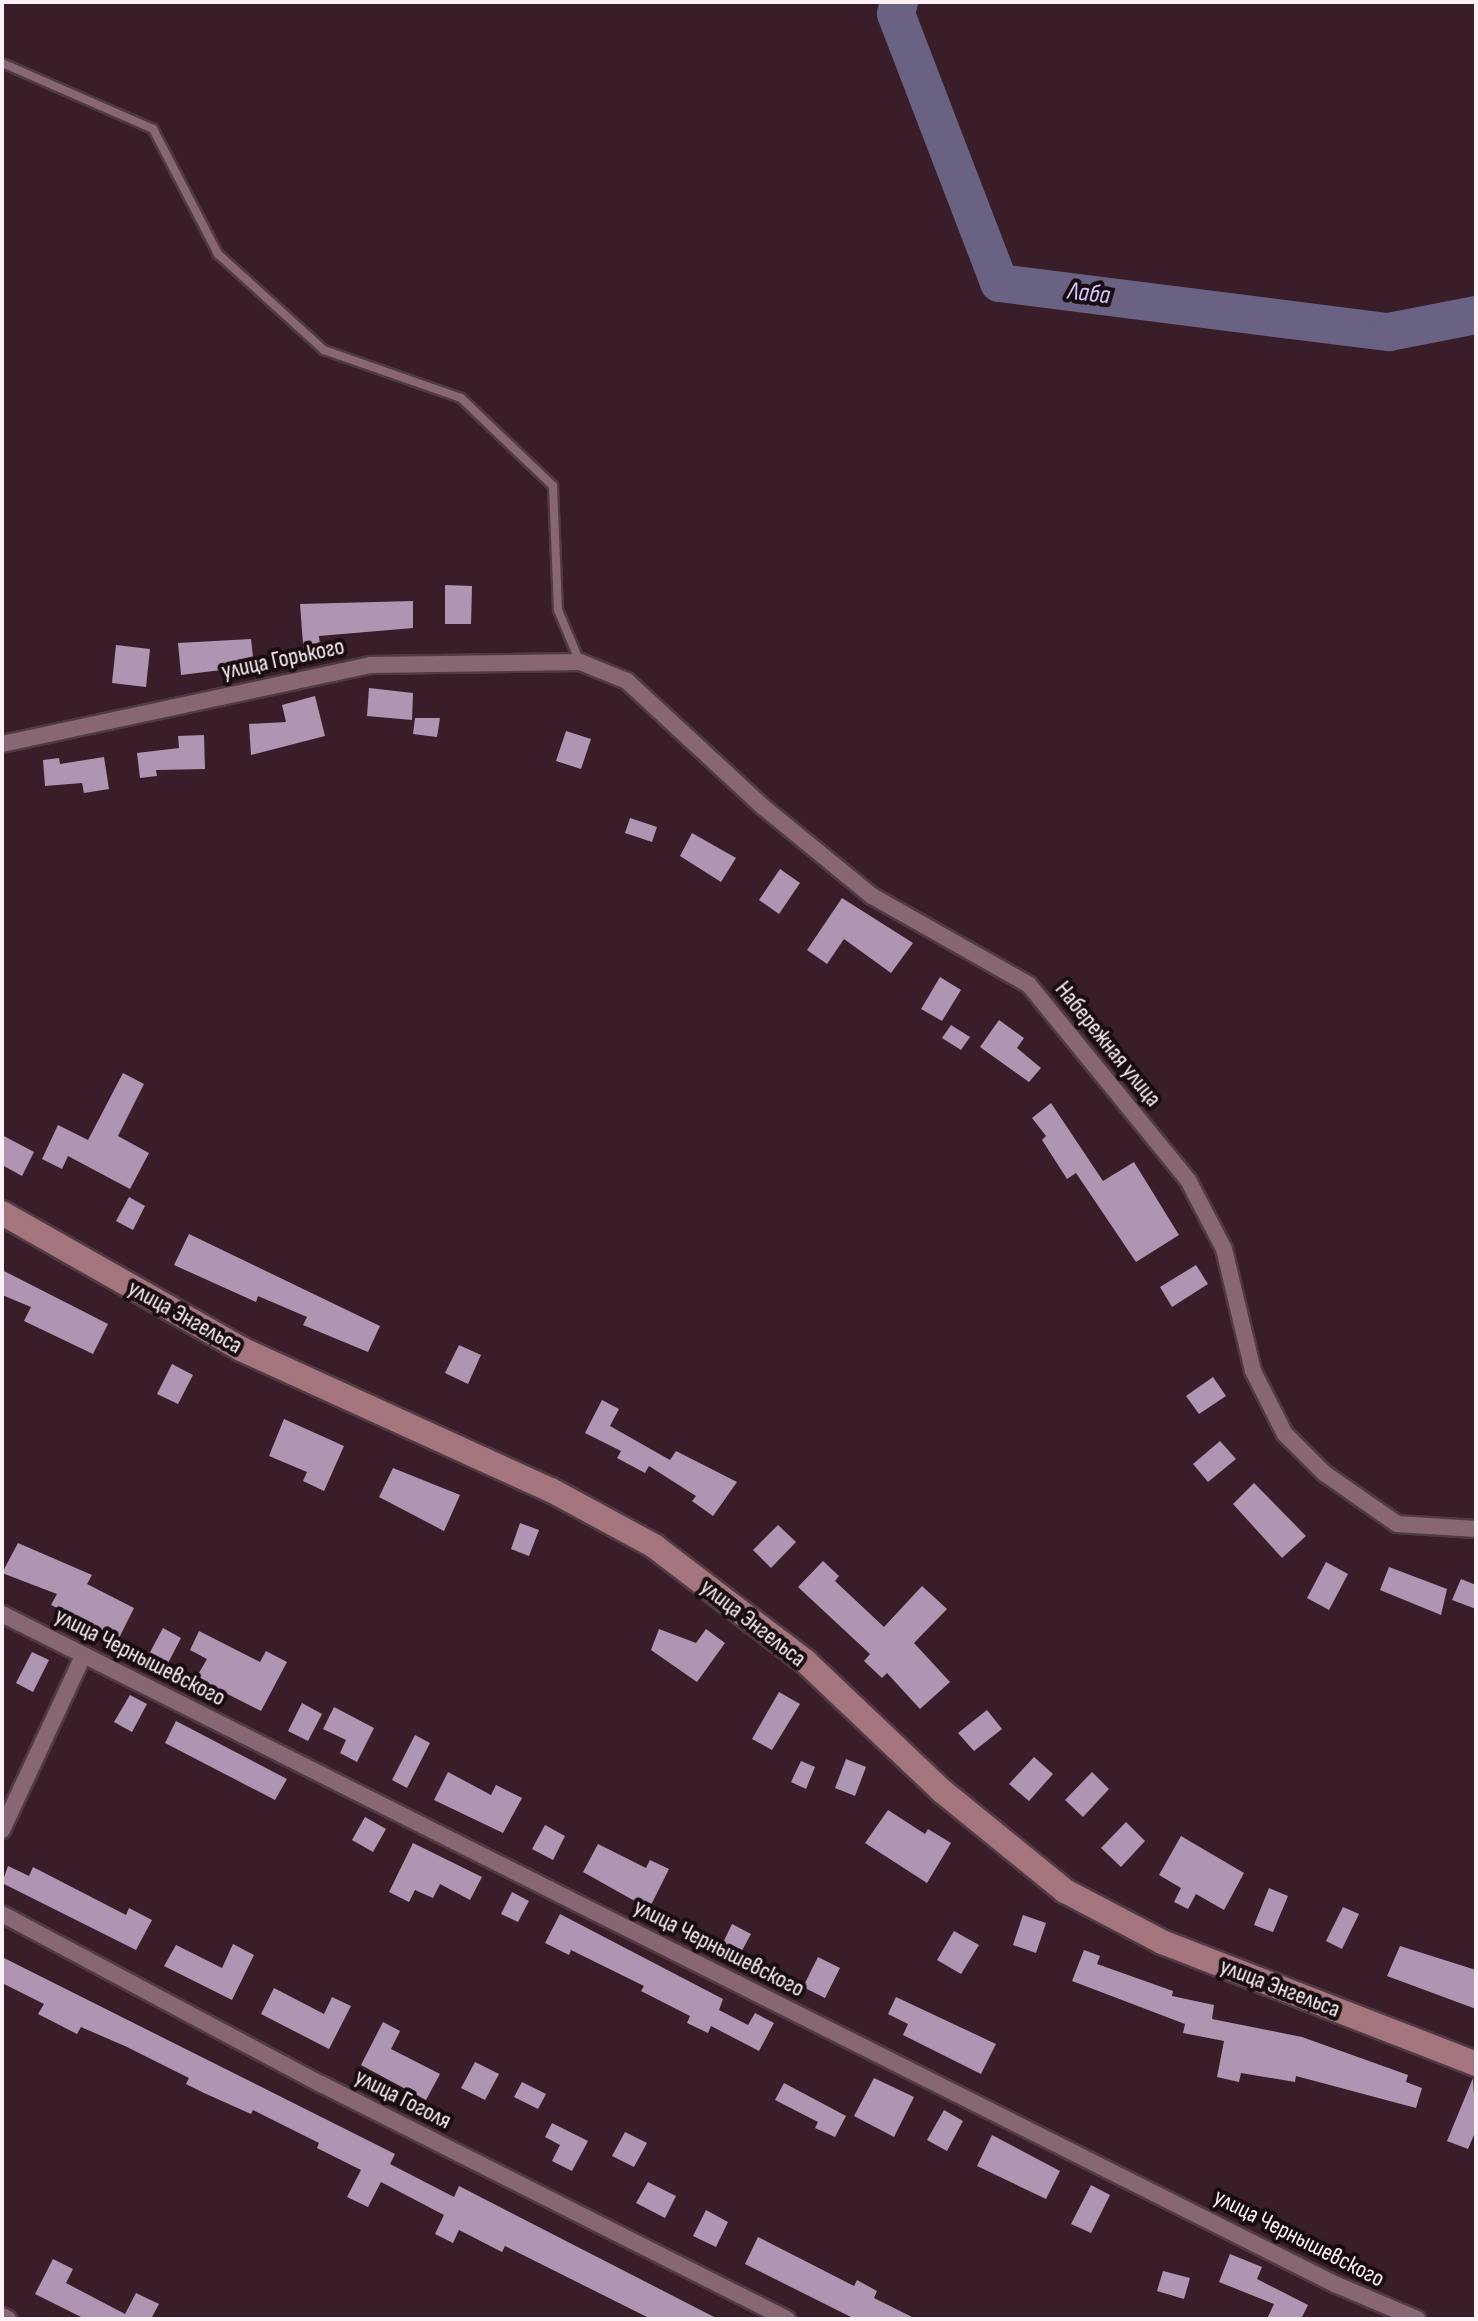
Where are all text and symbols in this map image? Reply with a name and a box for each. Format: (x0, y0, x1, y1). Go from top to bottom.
water label: Лаба (1066, 276, 1112, 312)
street label: улица Горького (219, 632, 347, 686)
street label: Набережная улица (1049, 976, 1167, 1112)
street label: улица Энгельса (123, 1274, 247, 1360)
street label: улица Энгельса (694, 1573, 812, 1673)
street label: улица Чернышевского (50, 1602, 230, 1712)
street label: улица Чернышевского (629, 1893, 809, 2003)
street label: улица Энгельса (1216, 1952, 1344, 2024)
street label: улица Гоголя (350, 2062, 456, 2136)
street label: улица Чернышевского (1209, 2183, 1389, 2293)

